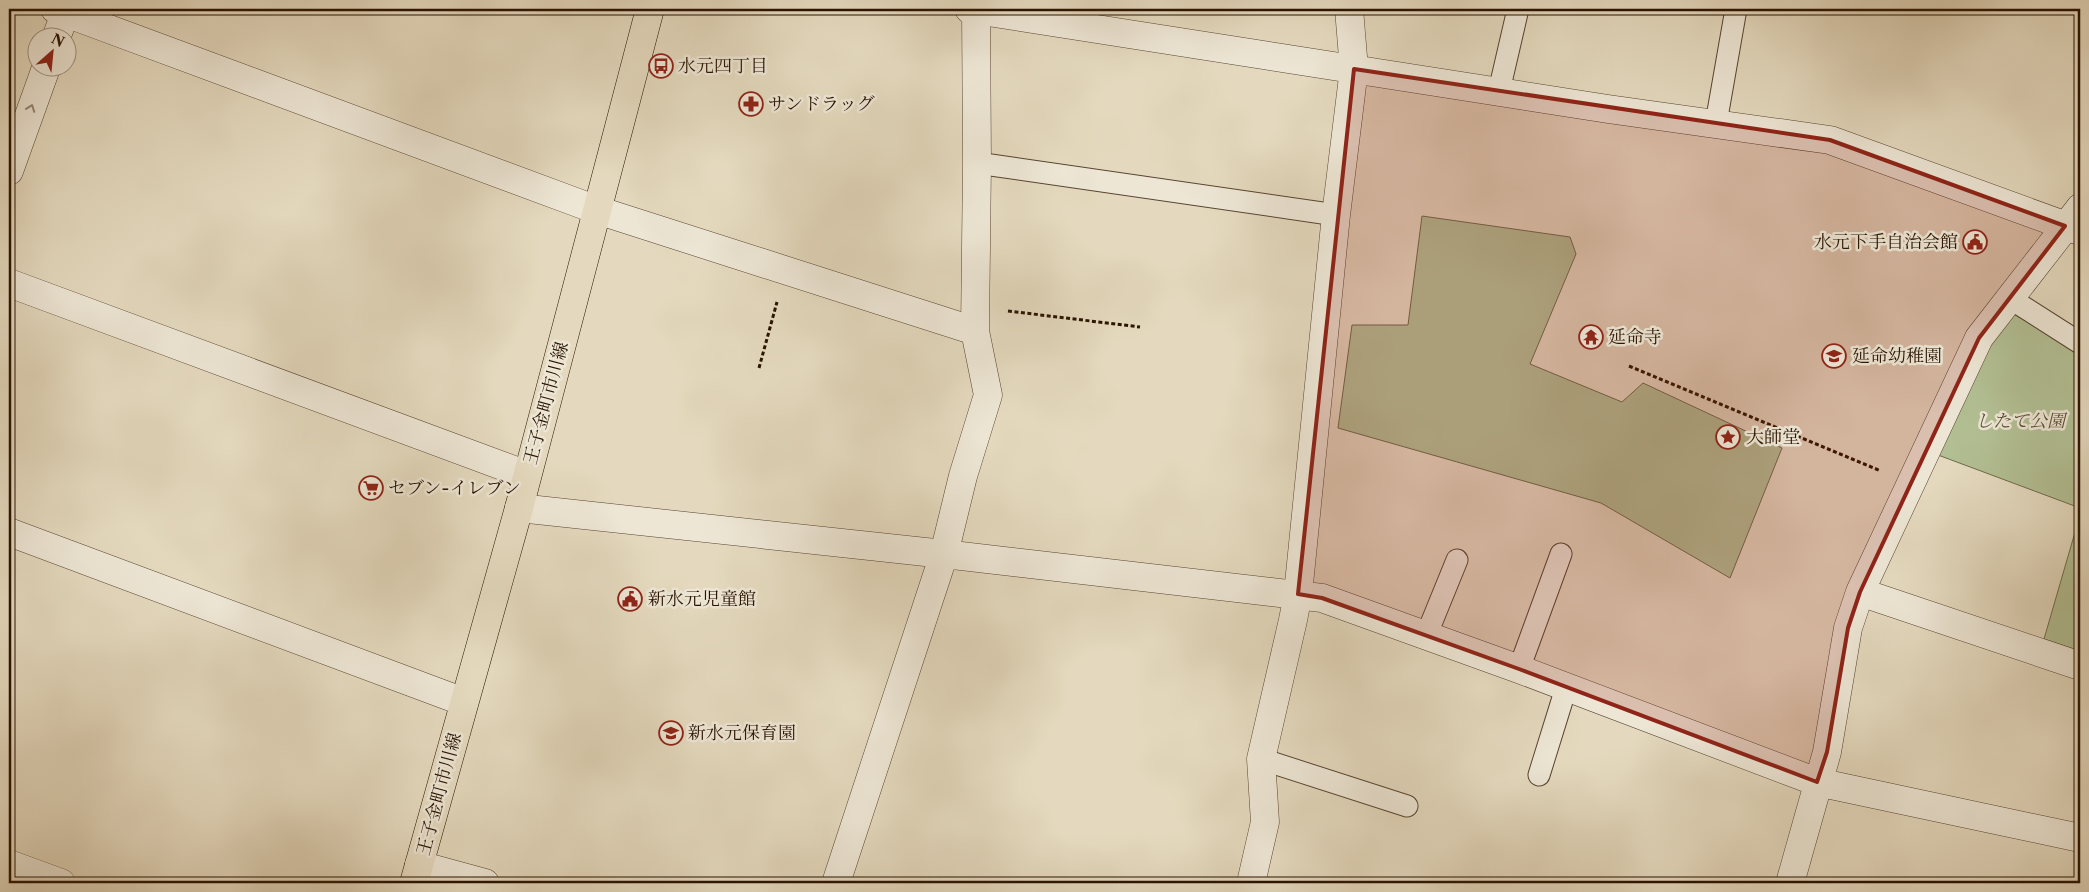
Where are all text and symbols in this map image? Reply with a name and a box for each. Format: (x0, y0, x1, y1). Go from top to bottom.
north arrow (28, 28, 78, 78)
text: N (48, 30, 67, 51)
bus stop icon: 水元四丁目 (648, 53, 674, 79)
place label: 水元四丁目 (678, 55, 768, 77)
pharmacy icon: サンドラッグ (738, 91, 764, 117)
place label: サンドラッグ (768, 93, 875, 115)
one-way arrow (25, 105, 35, 113)
public building icon: 水元下手自治会館 (1962, 229, 1988, 255)
place label: 水元下手自治会館 (1814, 231, 1958, 253)
temple icon: 延命寺 (1578, 324, 1604, 350)
place label: 延命寺 (1608, 326, 1662, 348)
street label: 王子金町市川線 (519, 339, 573, 467)
school or university icon: 延命幼稚園 (1821, 343, 1847, 369)
place label: 延命幼稚園 (1852, 345, 1942, 367)
park label: したて公園 (1975, 410, 2068, 432)
place icon: 大師堂 (1715, 424, 1741, 450)
place label: 大師堂 (1746, 426, 1800, 448)
supermarket icon: セブン-イレブン (358, 475, 384, 501)
place label: セブン-イレブン (388, 477, 521, 499)
public building icon: 新水元児童館 (617, 586, 643, 612)
place label: 新水元児童館 (648, 588, 756, 610)
school or university icon: 新水元保育園 (658, 720, 684, 746)
place label: 新水元保育園 (688, 722, 796, 744)
street label: 王子金町市川線 (412, 730, 466, 858)

